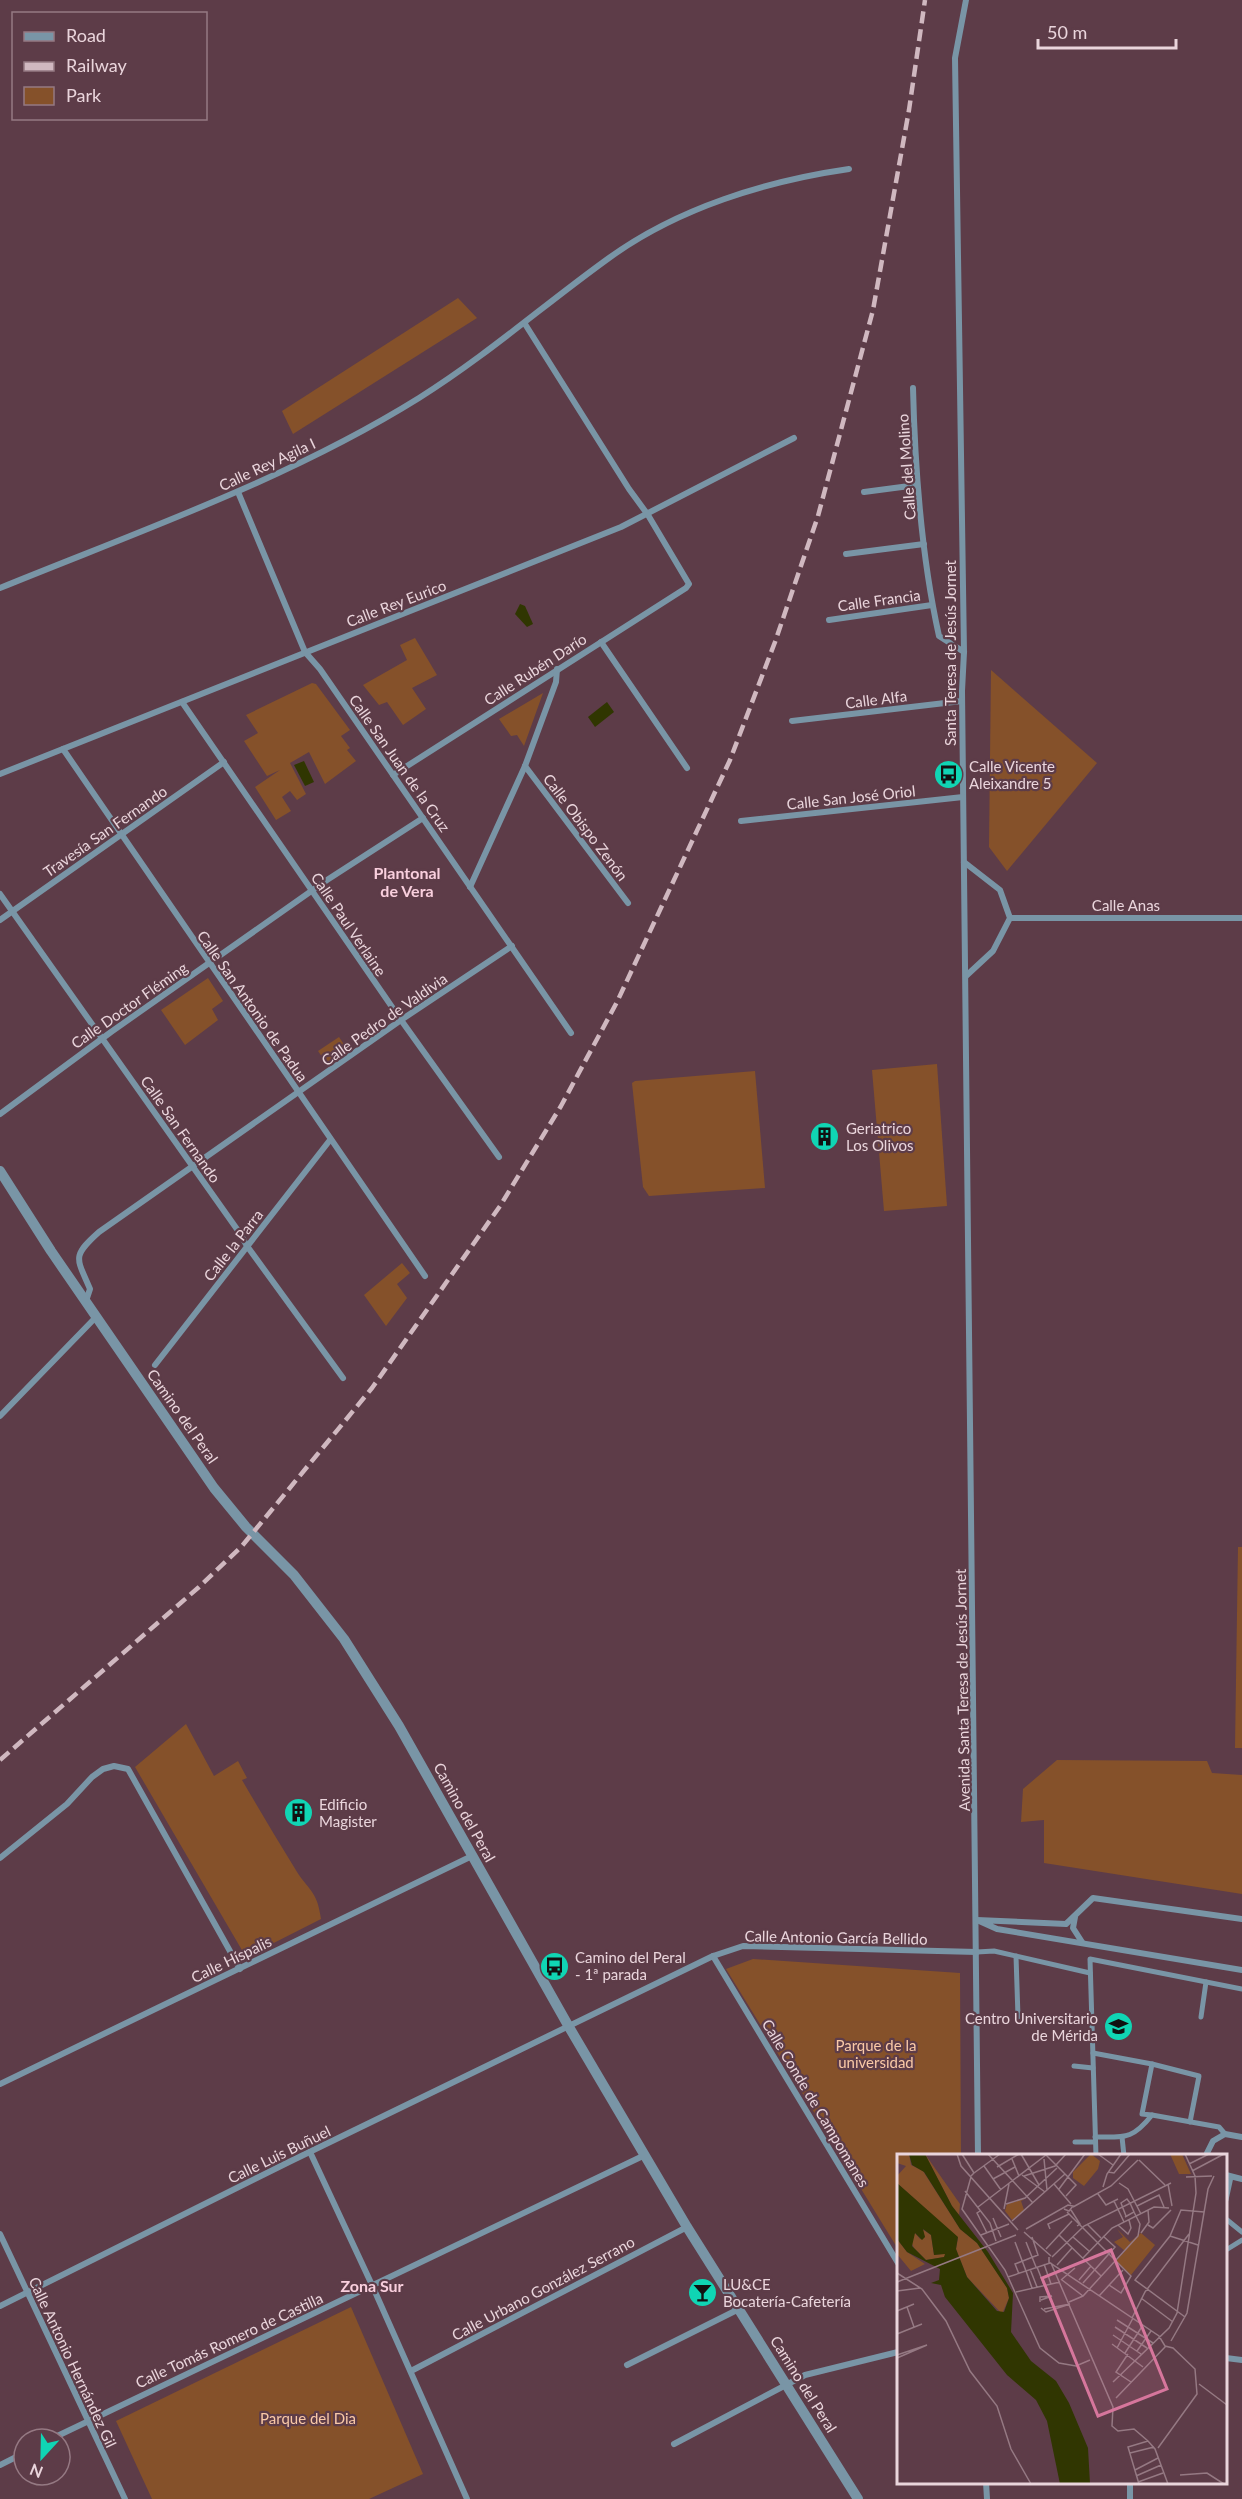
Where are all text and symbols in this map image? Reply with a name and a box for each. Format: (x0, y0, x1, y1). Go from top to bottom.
legend (12, 12, 207, 120)
scale bar (1038, 12, 1176, 50)
text: 50 m (1047, 21, 1087, 43)
text: Road (66, 24, 106, 46)
text: Railway (66, 54, 127, 76)
text: Park (66, 84, 102, 106)
street label: Calle del Molino (893, 413, 919, 521)
street label: Calle Rey Agila I (216, 434, 318, 494)
street label: Santa Teresa de Jesús Jornet (941, 559, 959, 746)
street label: Calle Rey Eurico (344, 576, 448, 630)
street label: Calle Francia (836, 585, 922, 615)
street label: Calle Rubén Darío (480, 629, 590, 709)
street label: Calle Alfa (844, 686, 908, 712)
street label: Calle San Juan de la Cruz (346, 691, 454, 835)
place label: Calle Vicente Aleixandre 5 (969, 757, 1055, 792)
bus stop icon: Calle Vicente Aleixandre 5 (932, 759, 964, 791)
street label: Calle Obispo Zenón (540, 770, 632, 884)
street label: Calle San José Oriol (786, 781, 916, 813)
street label: Travesía San Fernando (40, 782, 170, 880)
district label: Plantonal de Vera (373, 863, 441, 900)
street label: Calle Paul Verlaine (308, 869, 390, 979)
street label: Calle Anas (1092, 896, 1160, 914)
street label: Calle San Antonio de Padua (194, 927, 312, 1085)
street label: Calle Doctor Fléming (67, 958, 191, 1052)
street label: Calle Pedro de Valdivia (318, 969, 450, 1069)
street label: Calle San Fernando (137, 1072, 225, 1186)
place label: Geriatrico Los Olivos (846, 1119, 914, 1154)
building icon: Geriatrico Los Olivos (809, 1121, 841, 1153)
street label: Calle la Parra (200, 1206, 266, 1284)
street label: Camino del Peral (144, 1365, 222, 1467)
street label: Avenida Santa Teresa de Jesús Jornet (951, 1568, 973, 1811)
street label: Camino del Peral (430, 1759, 500, 1865)
place label: Edificio Magister (319, 1795, 377, 1830)
building icon: Edificio Magister (282, 1797, 314, 1829)
street label: Calle Antonio García Bellido (744, 1926, 928, 1948)
street label: Calle Híspalis (188, 1932, 274, 1986)
place label: Camino del Peral - 1ª parada (575, 1948, 686, 1983)
bus stop icon: Camino del Peral - 1ª parada (538, 1950, 570, 1982)
place label: Centro Universitario de Mérida (965, 2009, 1098, 2044)
school or university icon: Centro Universitario de Mérida (1103, 2011, 1135, 2043)
street label: Calle Conde de Campomanes (759, 2016, 873, 2190)
park label: Parque de la universidad (835, 2036, 917, 2071)
street label: Calle Luis Buñuel (225, 2121, 333, 2187)
inset map (897, 2154, 1227, 2484)
street label: Calle Urbano González Serrano (449, 2232, 637, 2344)
street label: Calle Antonio Hernández Gil (26, 2274, 120, 2450)
place label: LU&CE Bocatería-Cafetería (723, 2275, 851, 2310)
district label: Zona Sur (340, 2276, 404, 2295)
bar icon: LU&CE Bocatería-Cafetería (686, 2277, 718, 2309)
street label: Calle Tomás Romero de Castilla (132, 2289, 326, 2391)
street label: Camino del Peral (767, 2332, 841, 2436)
park label: Parque del Dia (260, 2409, 356, 2427)
north arrow (12, 2427, 72, 2487)
text: N (27, 2460, 45, 2482)

